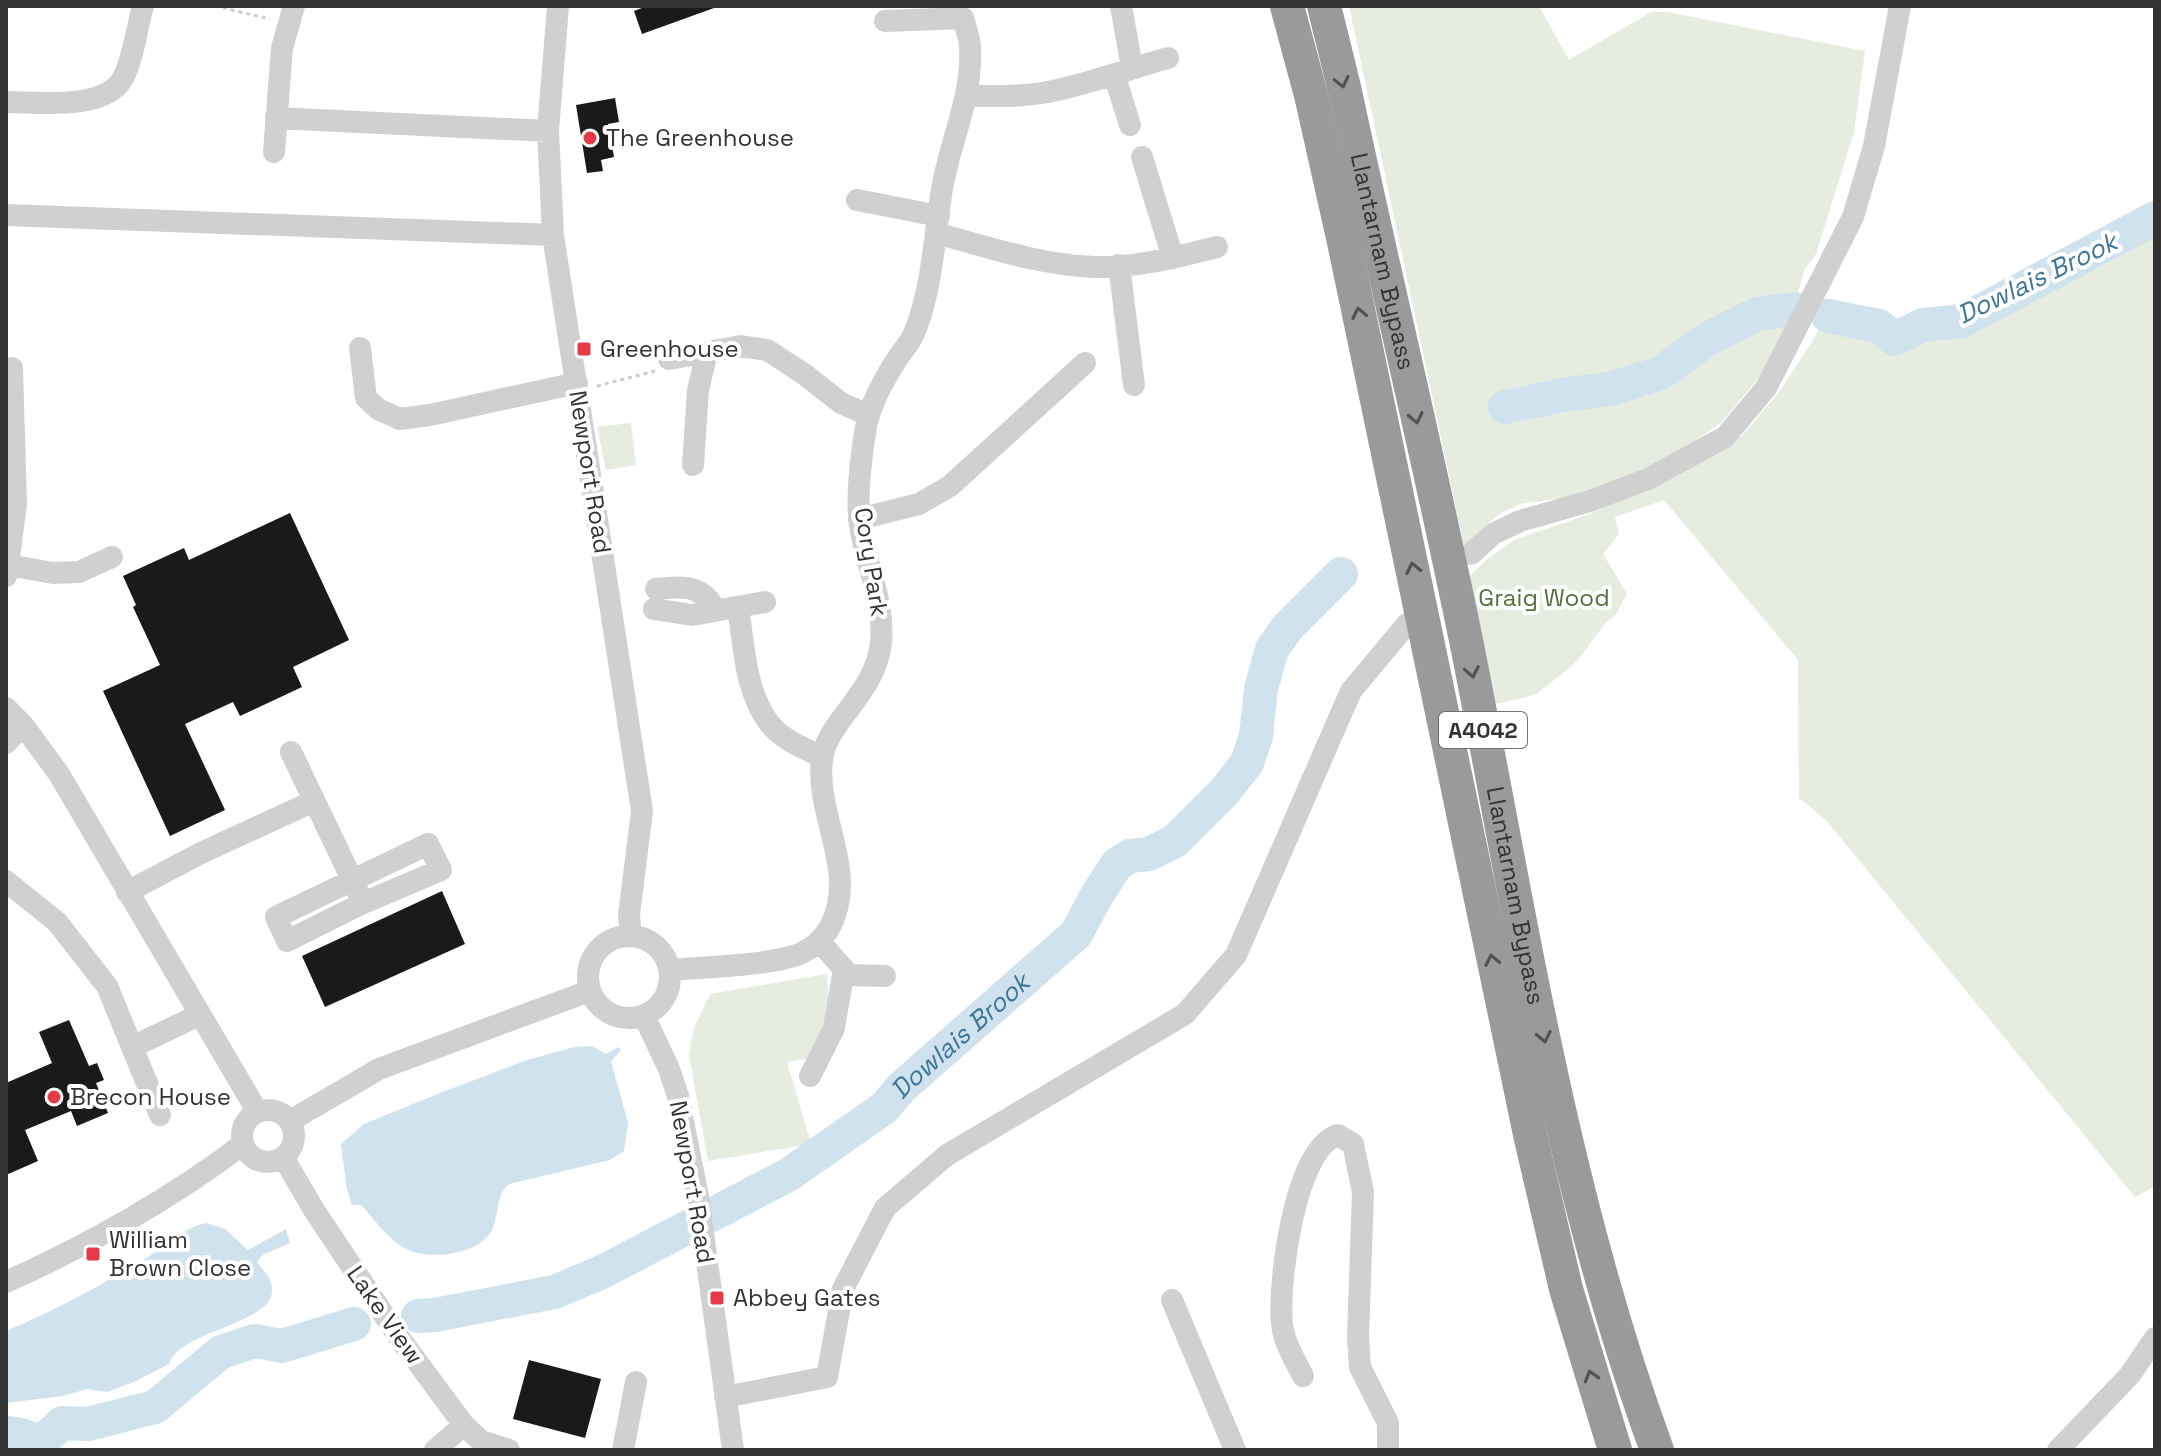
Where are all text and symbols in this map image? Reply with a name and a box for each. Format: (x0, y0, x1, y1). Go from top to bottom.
one-way arrow (1333, 74, 1350, 88)
place label: The Greenhouse (606, 122, 794, 153)
marker: The Greenhouse (581, 129, 599, 147)
street label: Llantarnam Bypass (1344, 150, 1423, 373)
water label: Dowlais Brook (1951, 223, 2126, 332)
one-way arrow (1351, 307, 1368, 321)
place label: Greenhouse (600, 333, 739, 364)
marker: Greenhouse (575, 340, 593, 358)
street label: Newport Road (562, 388, 619, 556)
one-way arrow (1407, 410, 1424, 424)
street label: Cory Park (848, 505, 895, 619)
one-way arrow (1405, 561, 1422, 575)
park label: Graig Wood (1478, 582, 1610, 613)
one-way arrow (1462, 665, 1479, 678)
road number: A4042 (1439, 712, 1527, 748)
street label: Llantarnam Bypass (1480, 784, 1552, 1007)
one-way arrow (1484, 953, 1501, 967)
water label: Dowlais Brook (882, 964, 1039, 1106)
one-way arrow (1535, 1029, 1552, 1043)
place label: Brecon House (70, 1081, 231, 1112)
marker: Brecon House (45, 1088, 63, 1106)
street label: Newport Road (663, 1098, 722, 1266)
place label: William Brown Close (109, 1224, 251, 1283)
marker: William Brown Close (84, 1245, 102, 1263)
street label: Lake View (340, 1259, 431, 1370)
place label: Abbey Gates (733, 1282, 880, 1313)
marker: Abbey Gates (708, 1289, 726, 1307)
one-way arrow (1584, 1370, 1600, 1383)

